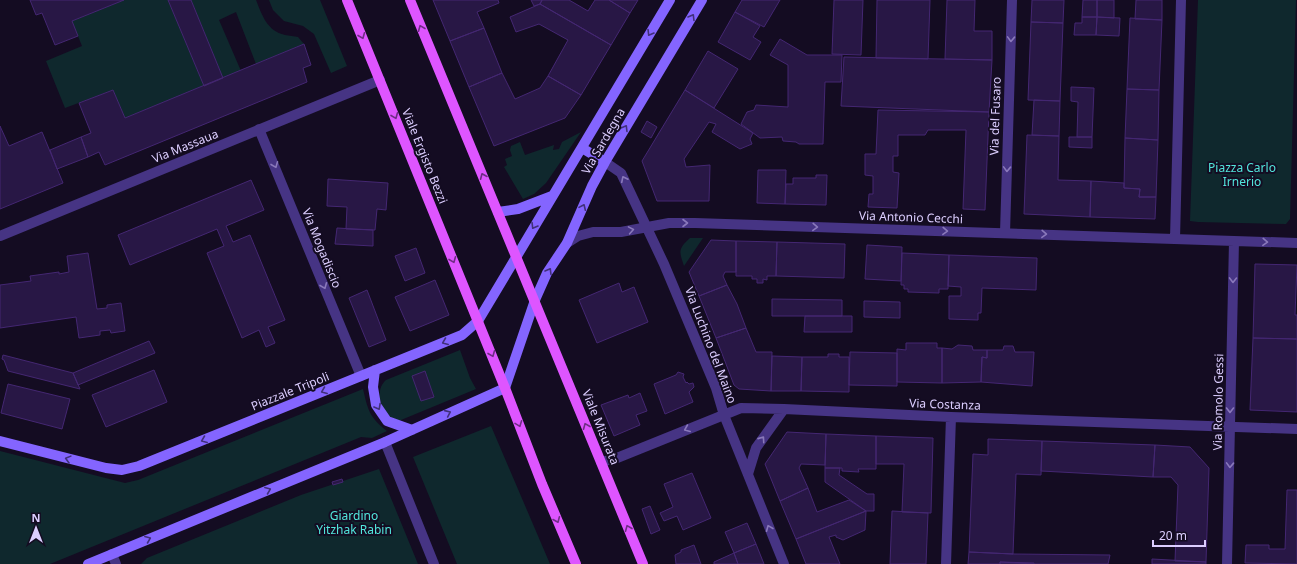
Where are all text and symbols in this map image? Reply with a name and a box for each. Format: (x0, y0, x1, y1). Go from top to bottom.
one-way arrow (687, 14, 695, 21)
one-way arrow (418, 25, 426, 33)
one-way arrow (647, 29, 655, 36)
one-way arrow (357, 32, 365, 40)
one-way arrow (1006, 36, 1015, 42)
street label: Via del Fusaro (985, 76, 1005, 156)
street label: Via Sardegna (577, 105, 629, 177)
street label: Viale Ergisto Bezzi (398, 106, 452, 206)
one-way arrow (390, 112, 398, 120)
street label: Via Massaua (149, 125, 221, 167)
one-way arrow (621, 125, 628, 132)
park label: Piazza Carlo Irnerio (1208, 159, 1276, 190)
one-way arrow (270, 162, 278, 169)
one-way arrow (1003, 166, 1011, 172)
one-way arrow (480, 172, 488, 180)
one-way arrow (621, 176, 629, 183)
one-way arrow (578, 204, 586, 211)
street label: Via Mogadiscio (298, 206, 346, 290)
street label: Via Antonio Cecchi (859, 207, 963, 227)
one-way arrow (682, 219, 688, 227)
one-way arrow (532, 222, 539, 229)
one-way arrow (812, 223, 818, 231)
one-way arrow (628, 226, 634, 235)
one-way arrow (942, 227, 948, 236)
one-way arrow (1041, 230, 1047, 238)
one-way arrow (1263, 238, 1269, 246)
one-way arrow (448, 256, 456, 264)
one-way arrow (544, 268, 552, 275)
one-way arrow (1229, 277, 1237, 283)
one-way arrow (319, 282, 327, 289)
street label: Via Luchino del Maino (681, 284, 741, 406)
one-way arrow (442, 337, 449, 345)
one-way arrow (487, 351, 495, 358)
street label: Via Romolo Gessi (1209, 353, 1227, 451)
street label: Piazzale Tripoli (248, 368, 332, 414)
one-way arrow (321, 386, 328, 394)
street label: Viale Misurata (578, 387, 624, 467)
street label: Via Costanza (909, 394, 981, 414)
one-way arrow (374, 403, 381, 410)
one-way arrow (1226, 407, 1234, 413)
one-way arrow (444, 410, 451, 418)
one-way arrow (514, 421, 522, 428)
one-way arrow (583, 423, 591, 430)
one-way arrow (684, 424, 692, 432)
one-way arrow (201, 435, 208, 443)
one-way arrow (757, 436, 765, 443)
one-way arrow (65, 455, 72, 464)
one-way arrow (1226, 462, 1234, 468)
one-way arrow (264, 486, 271, 494)
park label: Giardino Yitzhak Rabin (316, 507, 392, 538)
north arrow (16, 508, 56, 548)
text: N (32, 510, 40, 525)
one-way arrow (552, 516, 560, 524)
scale bar (1153, 522, 1205, 548)
one-way arrow (625, 524, 633, 531)
one-way arrow (766, 524, 774, 531)
text: 20 m (1159, 527, 1187, 544)
one-way arrow (143, 536, 151, 544)

